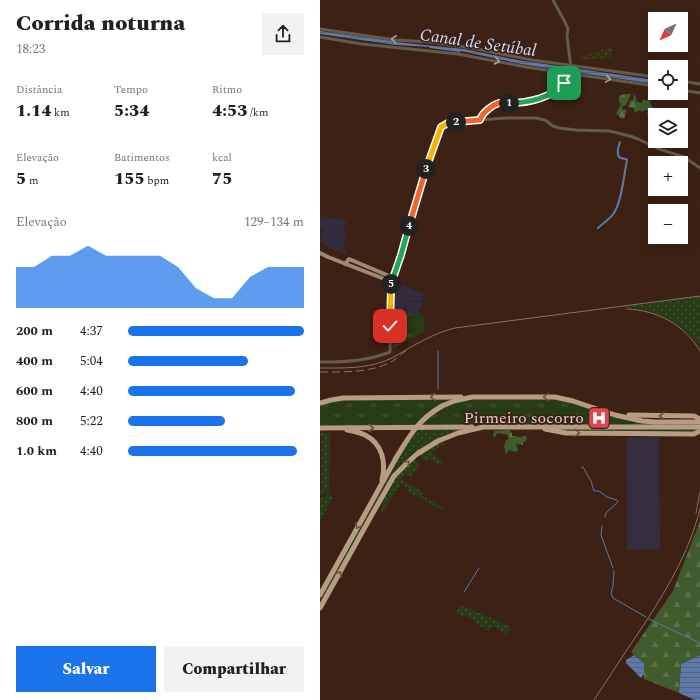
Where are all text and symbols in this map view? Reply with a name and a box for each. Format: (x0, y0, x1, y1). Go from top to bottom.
text: Corrida noturna (16, 7, 185, 40)
north arrow (648, 12, 688, 52)
map controls (648, 12, 688, 244)
button: share (262, 13, 304, 55)
water label: Canal de Setúbal (418, 22, 538, 64)
one-way arrow (391, 35, 397, 44)
text: 18:23 (16, 39, 45, 59)
one-way arrow (494, 57, 500, 65)
button: locate (648, 60, 688, 100)
pin (547, 66, 581, 100)
icon: arrive (553, 72, 575, 94)
one-way arrow (605, 74, 611, 83)
text: Distância (16, 81, 62, 98)
text: Tempo (114, 81, 148, 98)
text: Ritmo (212, 81, 242, 98)
pin: 1 (499, 93, 519, 113)
text: 1 (506, 94, 512, 111)
text: 1.14 (16, 98, 51, 124)
text: 5:34 (114, 98, 149, 124)
text: 4:53 (212, 98, 247, 124)
text: km (51, 104, 70, 121)
text: /km (247, 104, 268, 121)
button: layers (648, 108, 688, 148)
pin: 2 (446, 112, 466, 132)
text: 2 (453, 113, 459, 130)
text: Elevação (16, 149, 59, 166)
text: Batimentos (114, 149, 170, 166)
text: kcal (212, 149, 232, 166)
button: + (648, 156, 688, 196)
pin: 3 (416, 159, 436, 179)
text: 3 (423, 160, 429, 177)
text: 5 (16, 166, 26, 192)
text: 155 (114, 166, 145, 192)
text: 75 (212, 166, 232, 192)
text: m (26, 172, 38, 189)
text: bpm (145, 172, 169, 189)
button: − (648, 204, 688, 244)
text: Elevação (16, 212, 67, 232)
text: 129–134 m (244, 212, 304, 232)
pin: 4 (399, 216, 419, 236)
text: 4 (406, 217, 412, 234)
pin: 5 (381, 274, 401, 294)
text: 5 (388, 275, 394, 292)
pin (373, 309, 407, 343)
icon: check (379, 315, 401, 337)
text: 200 m (16, 321, 53, 341)
text: 4:37 (80, 321, 103, 341)
text: 400 m (16, 351, 53, 371)
text: 5:04 (80, 351, 103, 371)
text: 600 m (16, 381, 53, 401)
text: 4:40 (80, 381, 103, 401)
one-way arrow (430, 393, 436, 401)
one-way arrow (543, 393, 549, 401)
hospital icon: Pirmeiro socorro (586, 405, 612, 431)
place label: Pirmeiro socorro (464, 406, 584, 430)
text: 800 m (16, 411, 53, 431)
text: 5:22 (80, 411, 103, 431)
one-way arrow (659, 412, 665, 420)
one-way arrow (368, 424, 374, 432)
one-way arrow (574, 429, 580, 438)
text: 1.0 km (16, 441, 57, 461)
text: 4:40 (80, 441, 103, 461)
one-way arrow (402, 460, 410, 468)
one-way arrow (356, 522, 363, 529)
one-way arrow (334, 571, 341, 578)
button: Salvar (16, 646, 156, 692)
button: Compartilhar (164, 646, 304, 692)

